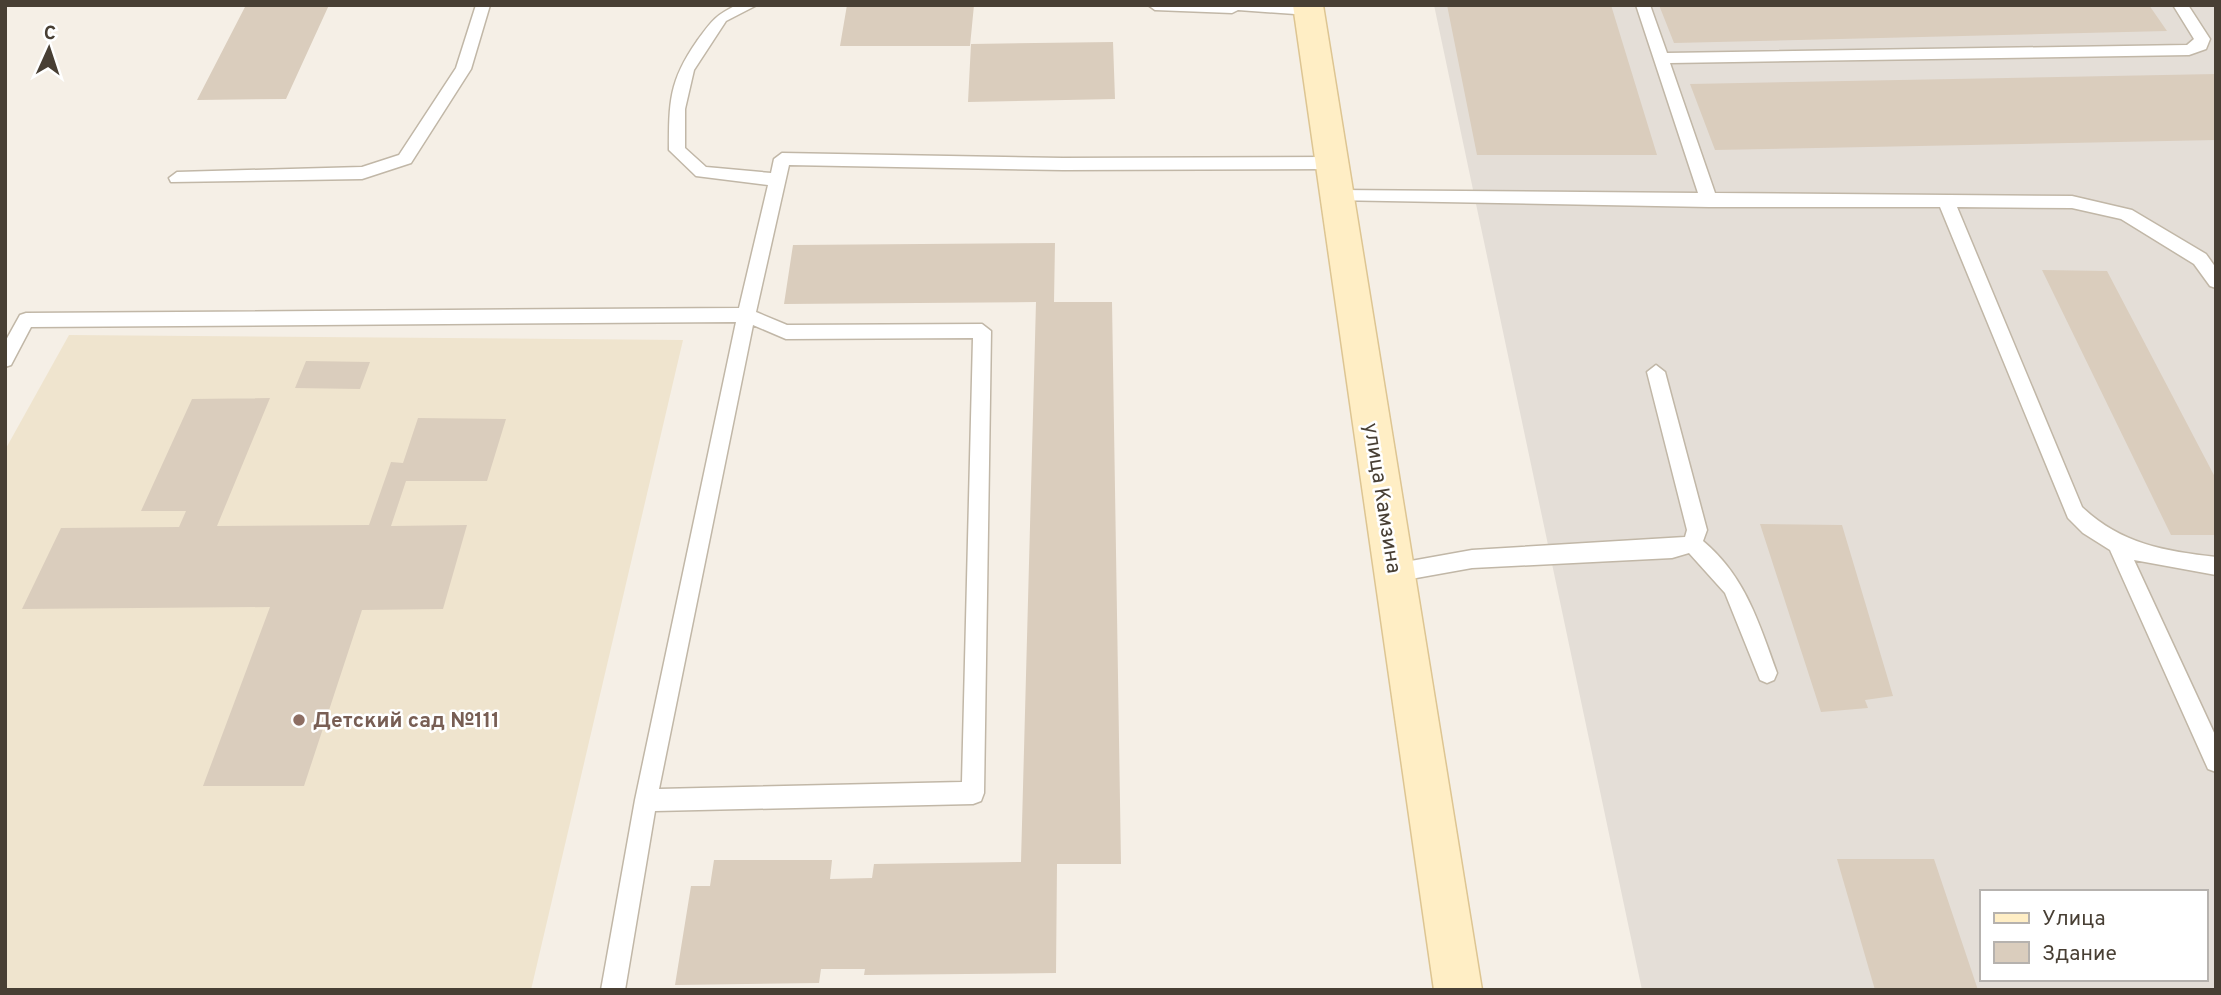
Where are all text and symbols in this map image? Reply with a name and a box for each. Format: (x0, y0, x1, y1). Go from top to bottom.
north arrow (14, 14, 84, 84)
text: С (43, 22, 56, 46)
street label: улица Камзина (1356, 421, 1407, 575)
place label: Детский сад №111 (313, 708, 500, 735)
marker: Детский сад №111 (291, 712, 307, 728)
legend (1980, 890, 2207, 981)
text: Улица (2042, 906, 2106, 933)
text: Здание (2042, 941, 2117, 968)

